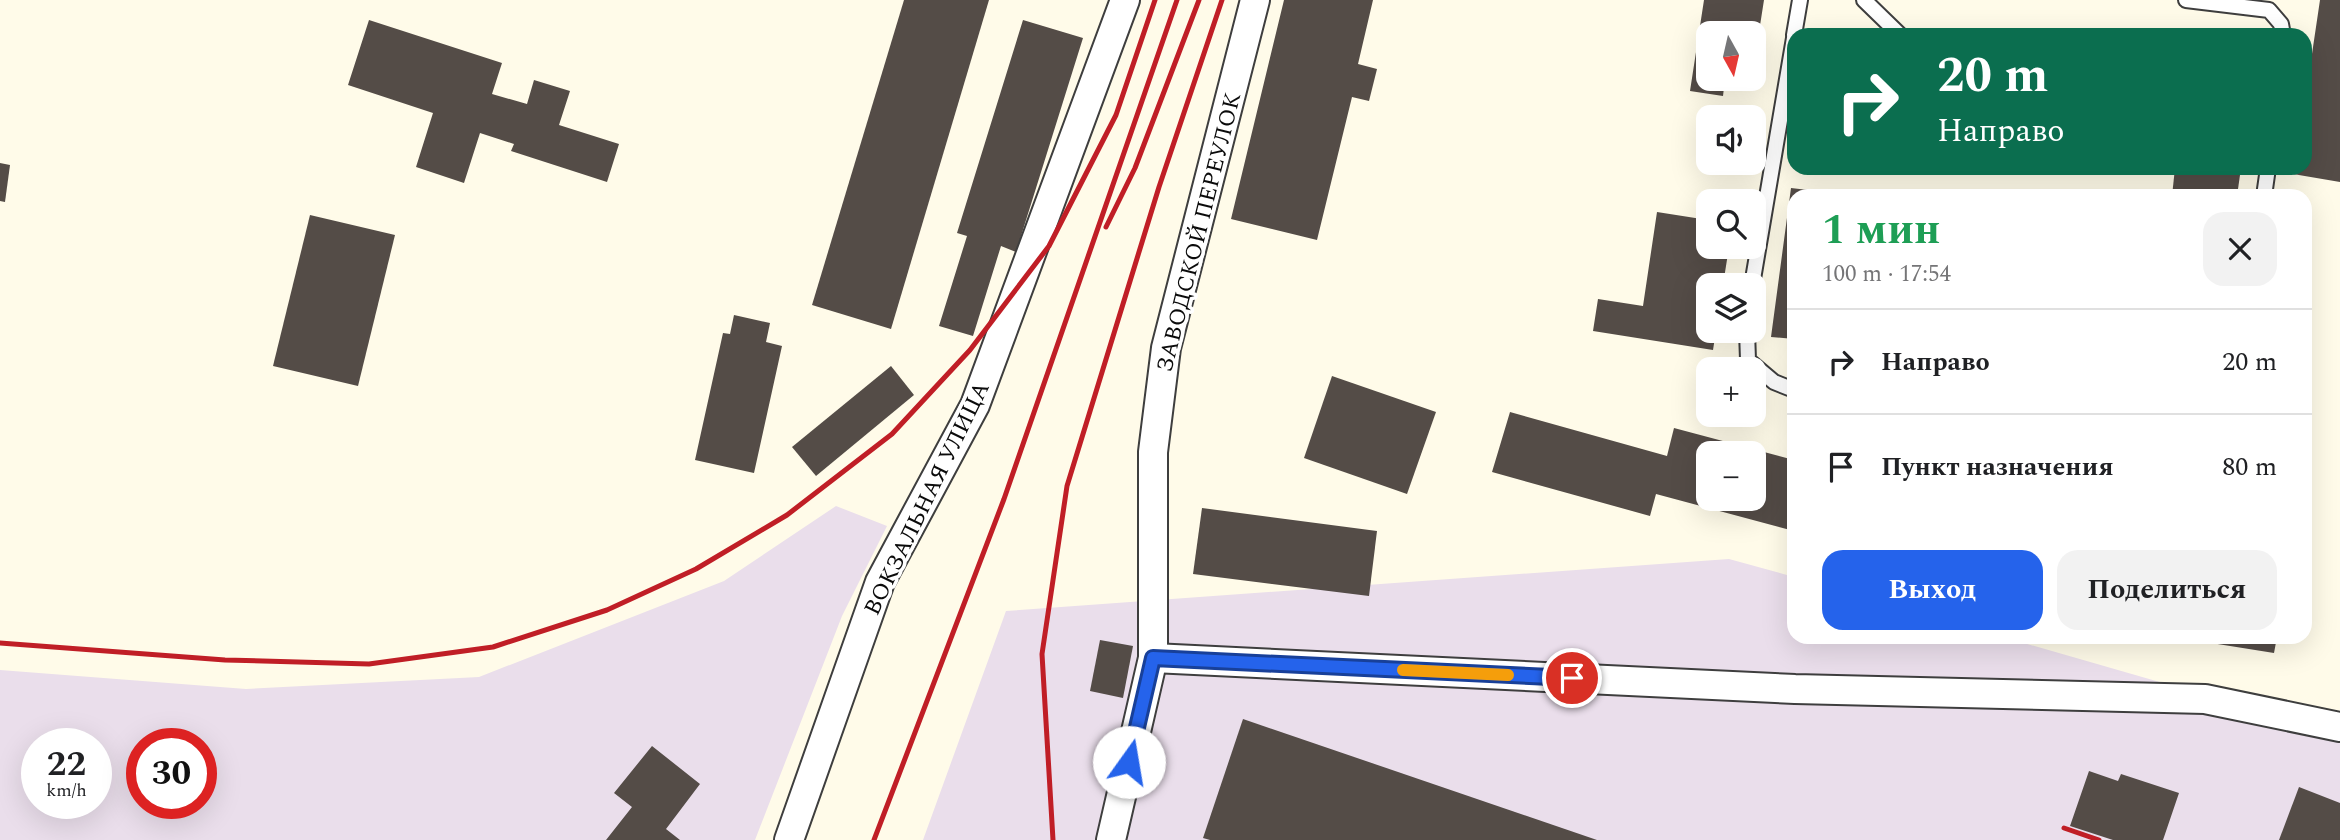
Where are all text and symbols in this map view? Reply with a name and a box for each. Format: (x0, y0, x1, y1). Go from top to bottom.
north arrow (1696, 21, 1766, 91)
map controls (1696, 21, 1766, 511)
text: 20 m (1937, 39, 2048, 114)
icon: right (1822, 56, 1913, 147)
street label: ЗАВОДСКОЙ ПЕРЕУЛОК (1148, 88, 1251, 376)
button: sound (1696, 105, 1766, 175)
text: Направо (1937, 107, 2064, 156)
button: search (1696, 189, 1766, 259)
text: 1 мин (1822, 199, 1940, 262)
button: close (2203, 212, 2277, 286)
text: 100 m · 17:54 (1822, 257, 1951, 292)
button: layers (1696, 273, 1766, 343)
text: Направо (1881, 342, 1990, 382)
text: 20 m (2222, 342, 2277, 382)
icon: right (1822, 343, 1860, 381)
button: + (1696, 357, 1766, 427)
street label: ВОКЗАЛЬНАЯ УЛИЦА (855, 376, 999, 622)
button: − (1696, 441, 1766, 511)
text: Пункт назначения (1881, 447, 2114, 487)
text: 80 m (2222, 447, 2277, 487)
icon: arrive (1822, 448, 1860, 486)
button: Выход (1822, 550, 2043, 630)
button: Поделиться (2057, 550, 2277, 630)
pin (1542, 648, 1602, 708)
icon: arrive (1553, 659, 1591, 697)
position arrow (1092, 725, 1166, 799)
speed limit sign: 30 (126, 728, 217, 819)
text: 22 (47, 738, 86, 791)
text: km/h (46, 777, 87, 804)

